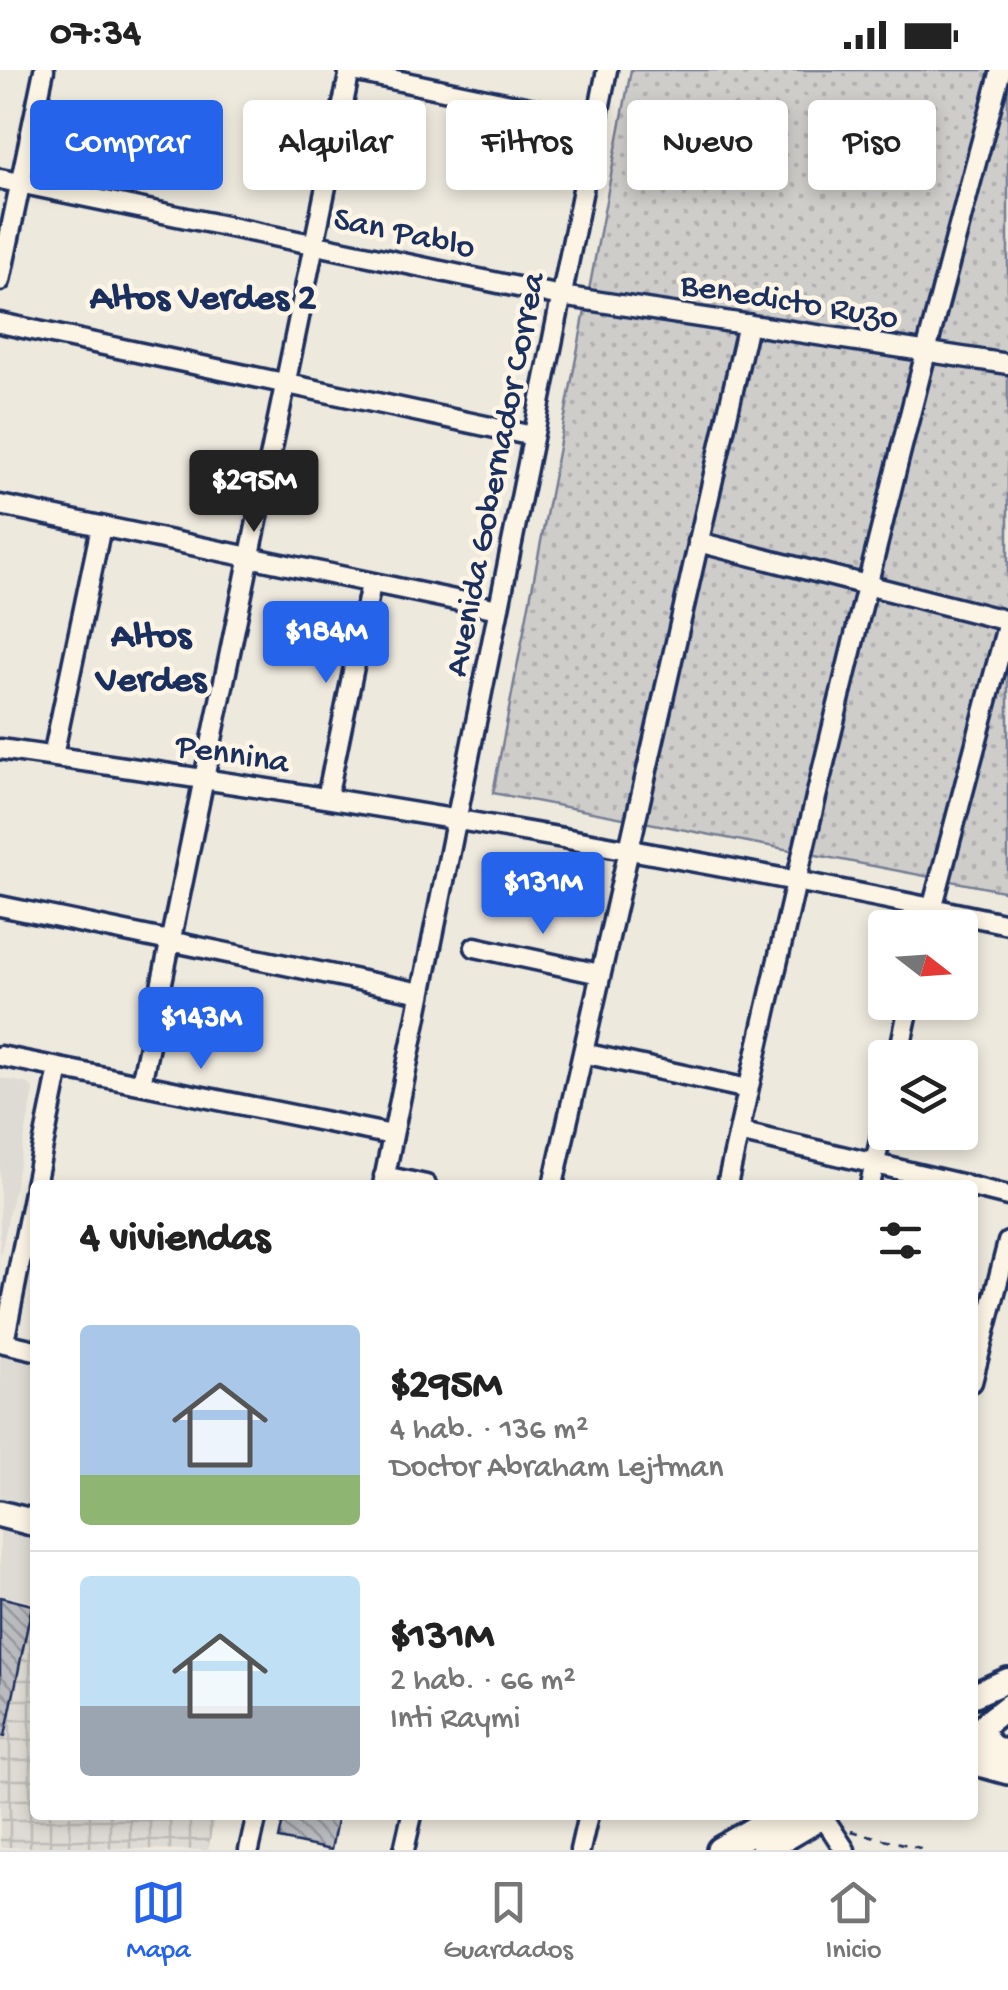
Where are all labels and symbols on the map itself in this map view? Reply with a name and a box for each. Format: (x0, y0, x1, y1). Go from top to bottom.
street label: San Pablo (329, 200, 478, 270)
street label: Benedicto Ruzo (676, 266, 901, 341)
street label: Avenida Gobernador Correa (438, 268, 557, 680)
district label: Altos Verdes 2 (89, 278, 317, 322)
pin: $295M (184, 450, 324, 535)
pin: $184M (256, 601, 396, 686)
district label: Altos Verdes (94, 616, 208, 704)
street label: Pennina (172, 727, 293, 786)
pin: $131M (473, 852, 613, 937)
north arrow (868, 910, 978, 1020)
pin: $143M (131, 987, 271, 1072)

